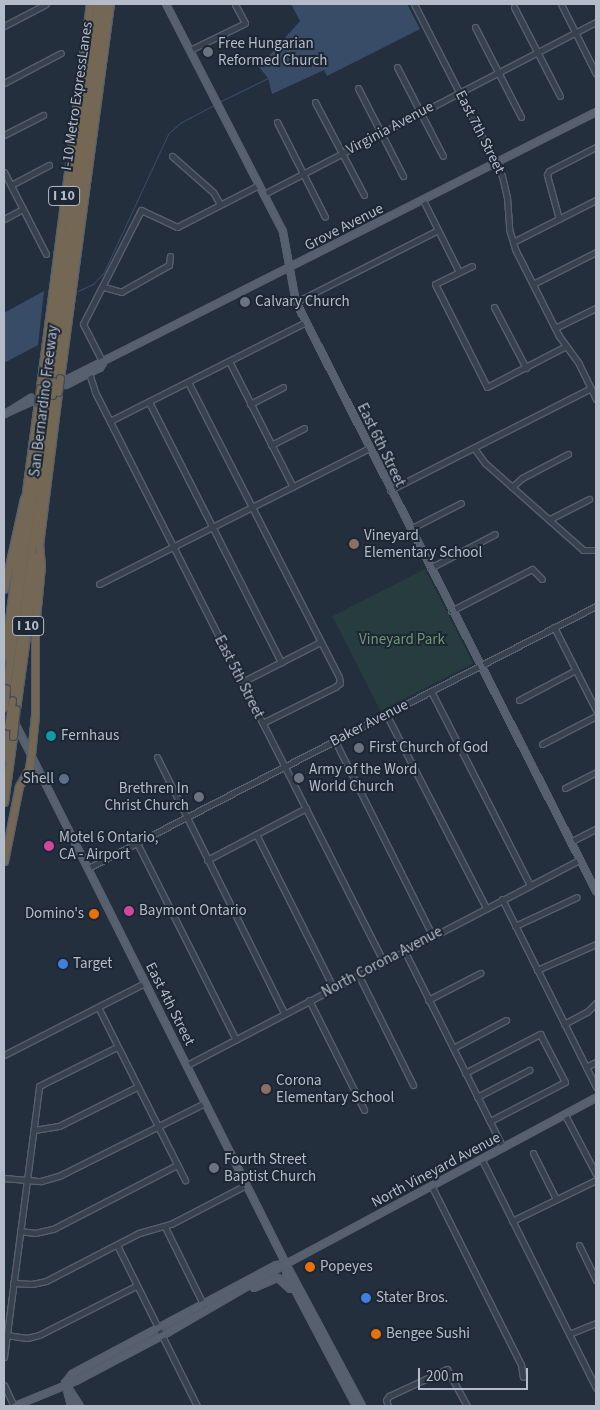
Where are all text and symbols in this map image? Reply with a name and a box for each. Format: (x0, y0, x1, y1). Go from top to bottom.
street label: I-10 Metro ExpressLanes (58, 20, 96, 172)
place label: Free Hungarian Reformed Church (218, 34, 327, 69)
marker: Free Hungarian Reformed Church (202, 46, 214, 58)
street label: East 7th Street (451, 87, 509, 177)
street label: Virginia Avenue (343, 97, 437, 159)
road number: I 10 (48, 185, 80, 208)
street label: Grove Avenue (302, 199, 386, 255)
place label: Calvary Church (255, 293, 350, 311)
marker: Calvary Church (239, 296, 251, 308)
street label: San Bernardino Freeway (26, 324, 62, 478)
street label: East 6th Street (353, 400, 409, 490)
place label: Vineyard Elementary School (364, 526, 482, 561)
marker: Vineyard Elementary School (348, 538, 360, 550)
road number: I 10 (12, 614, 44, 638)
park label: Vineyard Park (359, 631, 445, 649)
street label: East 5th Street (210, 632, 268, 722)
street label: Baker Avenue (327, 696, 411, 750)
place label: Fernhaus (61, 727, 119, 745)
marker: Fernhaus (45, 730, 57, 742)
place label: First Church of God (369, 739, 488, 757)
marker: First Church of God (353, 742, 365, 754)
place label: Army of the Word World Church (309, 760, 417, 795)
place label: Shell (23, 770, 54, 788)
marker: Army of the Word World Church (293, 772, 305, 784)
marker: Shell (58, 773, 70, 785)
place label: Brethren In Christ Church (104, 779, 189, 814)
marker: Brethren In Christ Church (193, 791, 205, 803)
place label: Motel 6 Ontario, CA - Airport (59, 828, 158, 863)
marker: Motel 6 Ontario, CA - Airport (43, 840, 55, 852)
place label: Baymont Ontario (139, 902, 247, 920)
place label: Domino's (25, 905, 84, 923)
marker: Baymont Ontario (123, 905, 135, 917)
marker: Domino's (88, 908, 100, 920)
street label: North Corona Avenue (319, 923, 445, 1001)
place label: Target (73, 955, 112, 973)
marker: Target (57, 958, 69, 970)
street label: East 4th Street (141, 959, 199, 1049)
place label: Corona Elementary School (276, 1071, 394, 1106)
marker: Corona Elementary School (260, 1083, 272, 1095)
street label: North Vineyard Avenue (369, 1128, 503, 1212)
place label: Fourth Street Baptist Church (224, 1150, 316, 1185)
marker: Fourth Street Baptist Church (208, 1162, 220, 1174)
place label: Popeyes (320, 1258, 373, 1276)
marker: Popeyes (304, 1261, 316, 1273)
place label: Stater Bros. (376, 1289, 448, 1307)
marker: Stater Bros. (360, 1292, 372, 1304)
place label: Bengee Sushi (386, 1325, 470, 1343)
marker: Bengee Sushi (370, 1328, 382, 1340)
scale bar (420, 1358, 530, 1390)
text: 200 m (426, 1366, 464, 1387)

